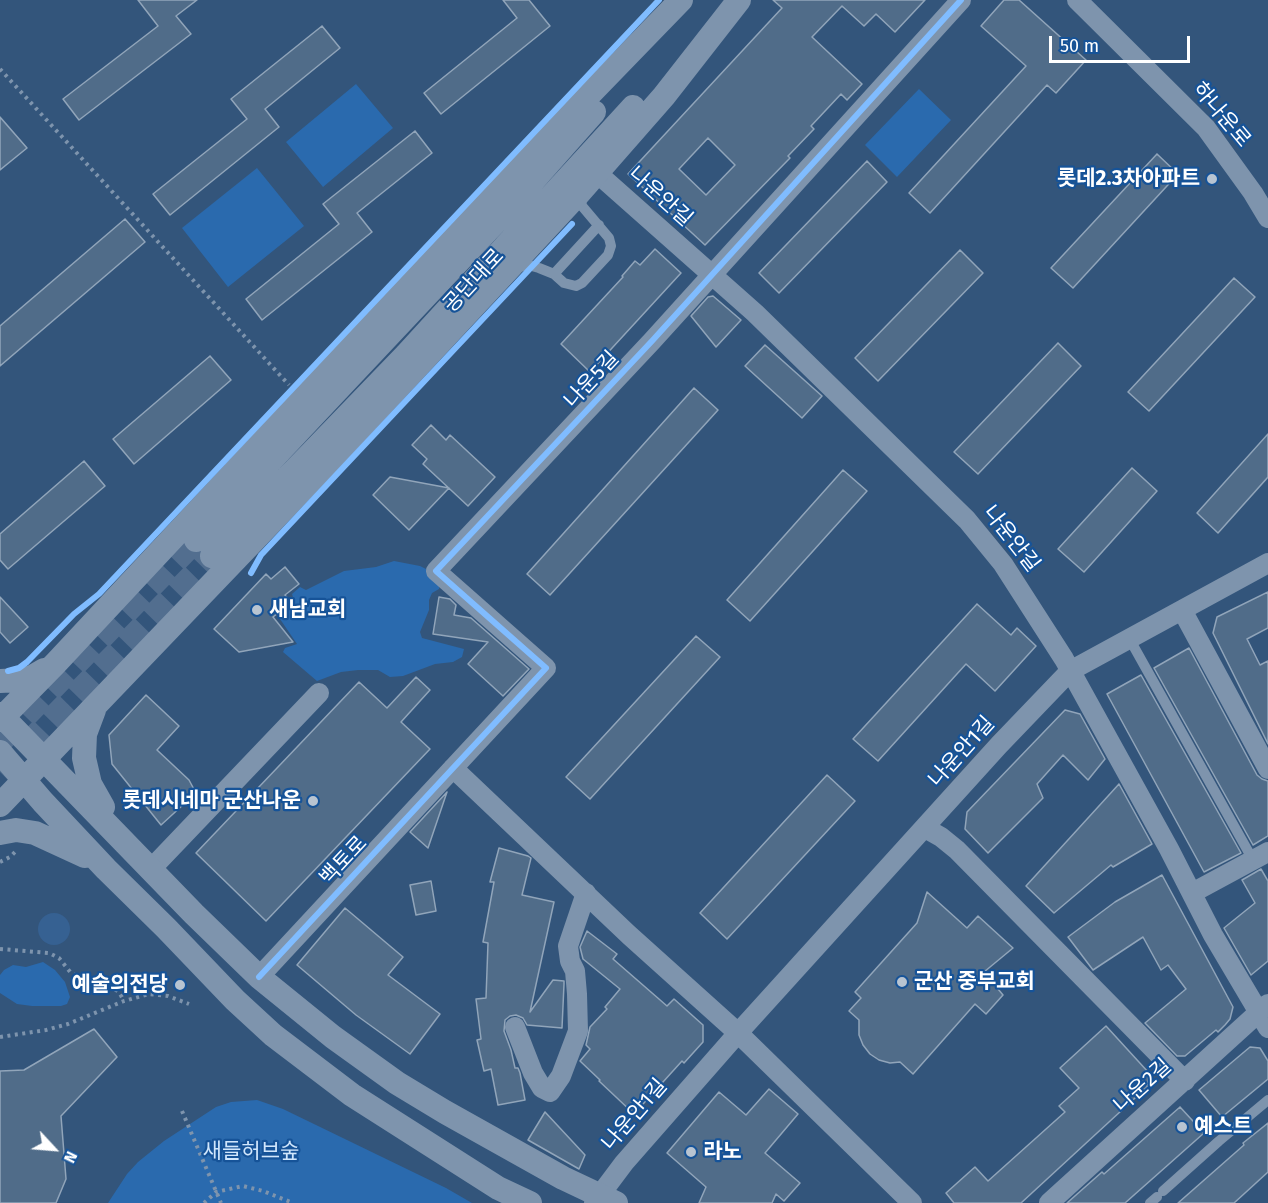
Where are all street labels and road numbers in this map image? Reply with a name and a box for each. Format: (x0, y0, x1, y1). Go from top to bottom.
street label: 하나운로 (1187, 77, 1255, 153)
street label: 나운안길 (623, 162, 697, 232)
street label: 공단대로 (438, 244, 510, 318)
street label: 나운5길 (559, 346, 625, 414)
street label: 나운안길 (977, 501, 1045, 577)
street label: 나운안1길 (924, 711, 1000, 793)
street label: 백토로 (315, 831, 373, 891)
street label: 나운2길 (1109, 1054, 1177, 1118)
street label: 나운안1길 (597, 1074, 673, 1156)

